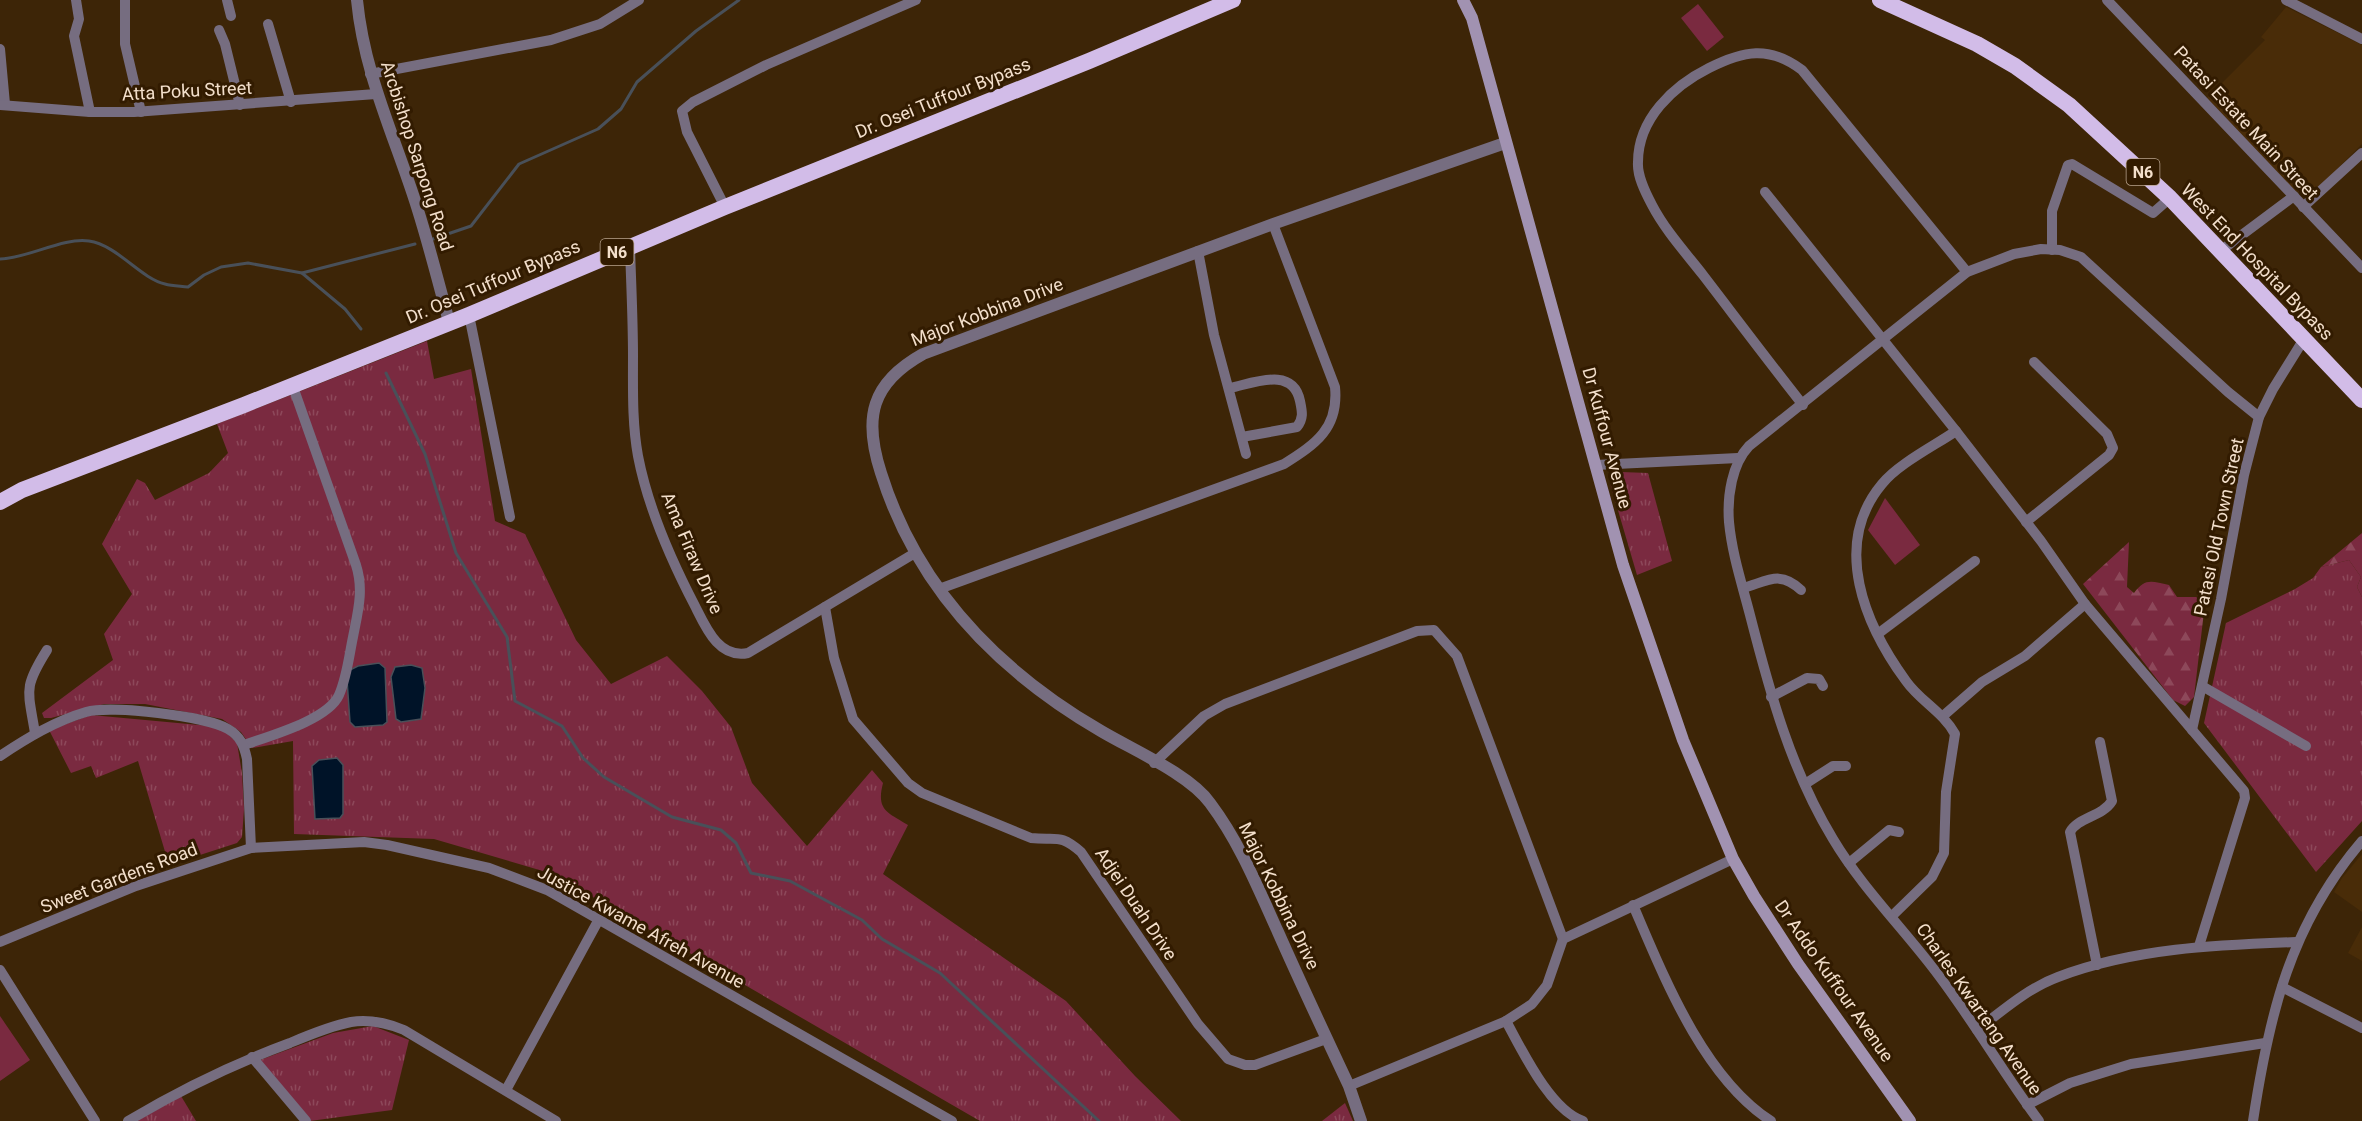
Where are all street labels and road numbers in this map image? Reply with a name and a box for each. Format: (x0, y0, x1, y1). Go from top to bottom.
street label: Patasi Estate Main Street (2170, 42, 2323, 204)
street label: Dr. Osei Tuffour Bypass (852, 53, 1033, 142)
street label: Arcbishop Sarpong Road (377, 58, 458, 253)
street label: Atta Poku Street (121, 77, 253, 104)
road number: N6 (2126, 159, 2160, 185)
street label: West End Hospital Bypass (2177, 179, 2338, 344)
street label: Dr. Osei Tuffour Bypass (403, 235, 583, 328)
road number: N6 (600, 239, 634, 265)
street label: Major Kobbina Drive (908, 273, 1066, 350)
street label: Dr Kuffour Avenue (1579, 365, 1636, 511)
street label: Patasi Old Town Street (2189, 436, 2248, 618)
street label: Ama Firaw Drive (657, 489, 728, 617)
street label: Major Kobbina Drive (1235, 819, 1324, 973)
street label: Sweet Gardens Road (37, 838, 200, 917)
street label: Adjei Duah Drive (1091, 844, 1182, 964)
street label: Justice Kwame Afreh Avenue (534, 861, 748, 992)
street label: Dr Addo Kuffour Avenue (1771, 896, 1898, 1065)
street label: Charles Kwarteng Avenue (1912, 919, 2047, 1099)

